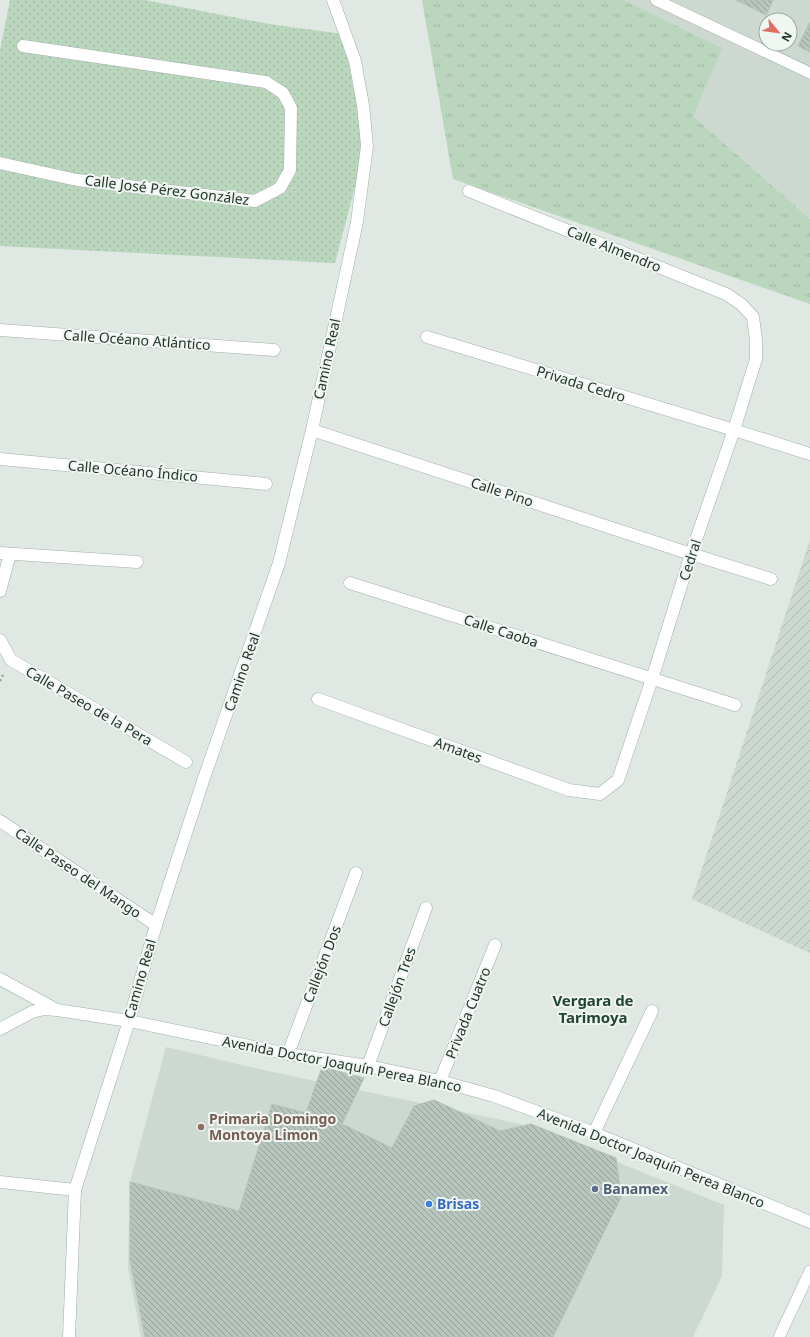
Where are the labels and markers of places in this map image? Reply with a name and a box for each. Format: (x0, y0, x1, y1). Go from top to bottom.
place label: Primaria Domingo Montoya Limon (209, 1109, 336, 1144)
marker: Primaria Domingo Montoya Limon (196, 1122, 206, 1132)
place label: Banamex (603, 1179, 669, 1198)
marker: Banamex (590, 1184, 600, 1194)
place label: Brisas (437, 1194, 479, 1213)
marker: Brisas (424, 1199, 434, 1209)

